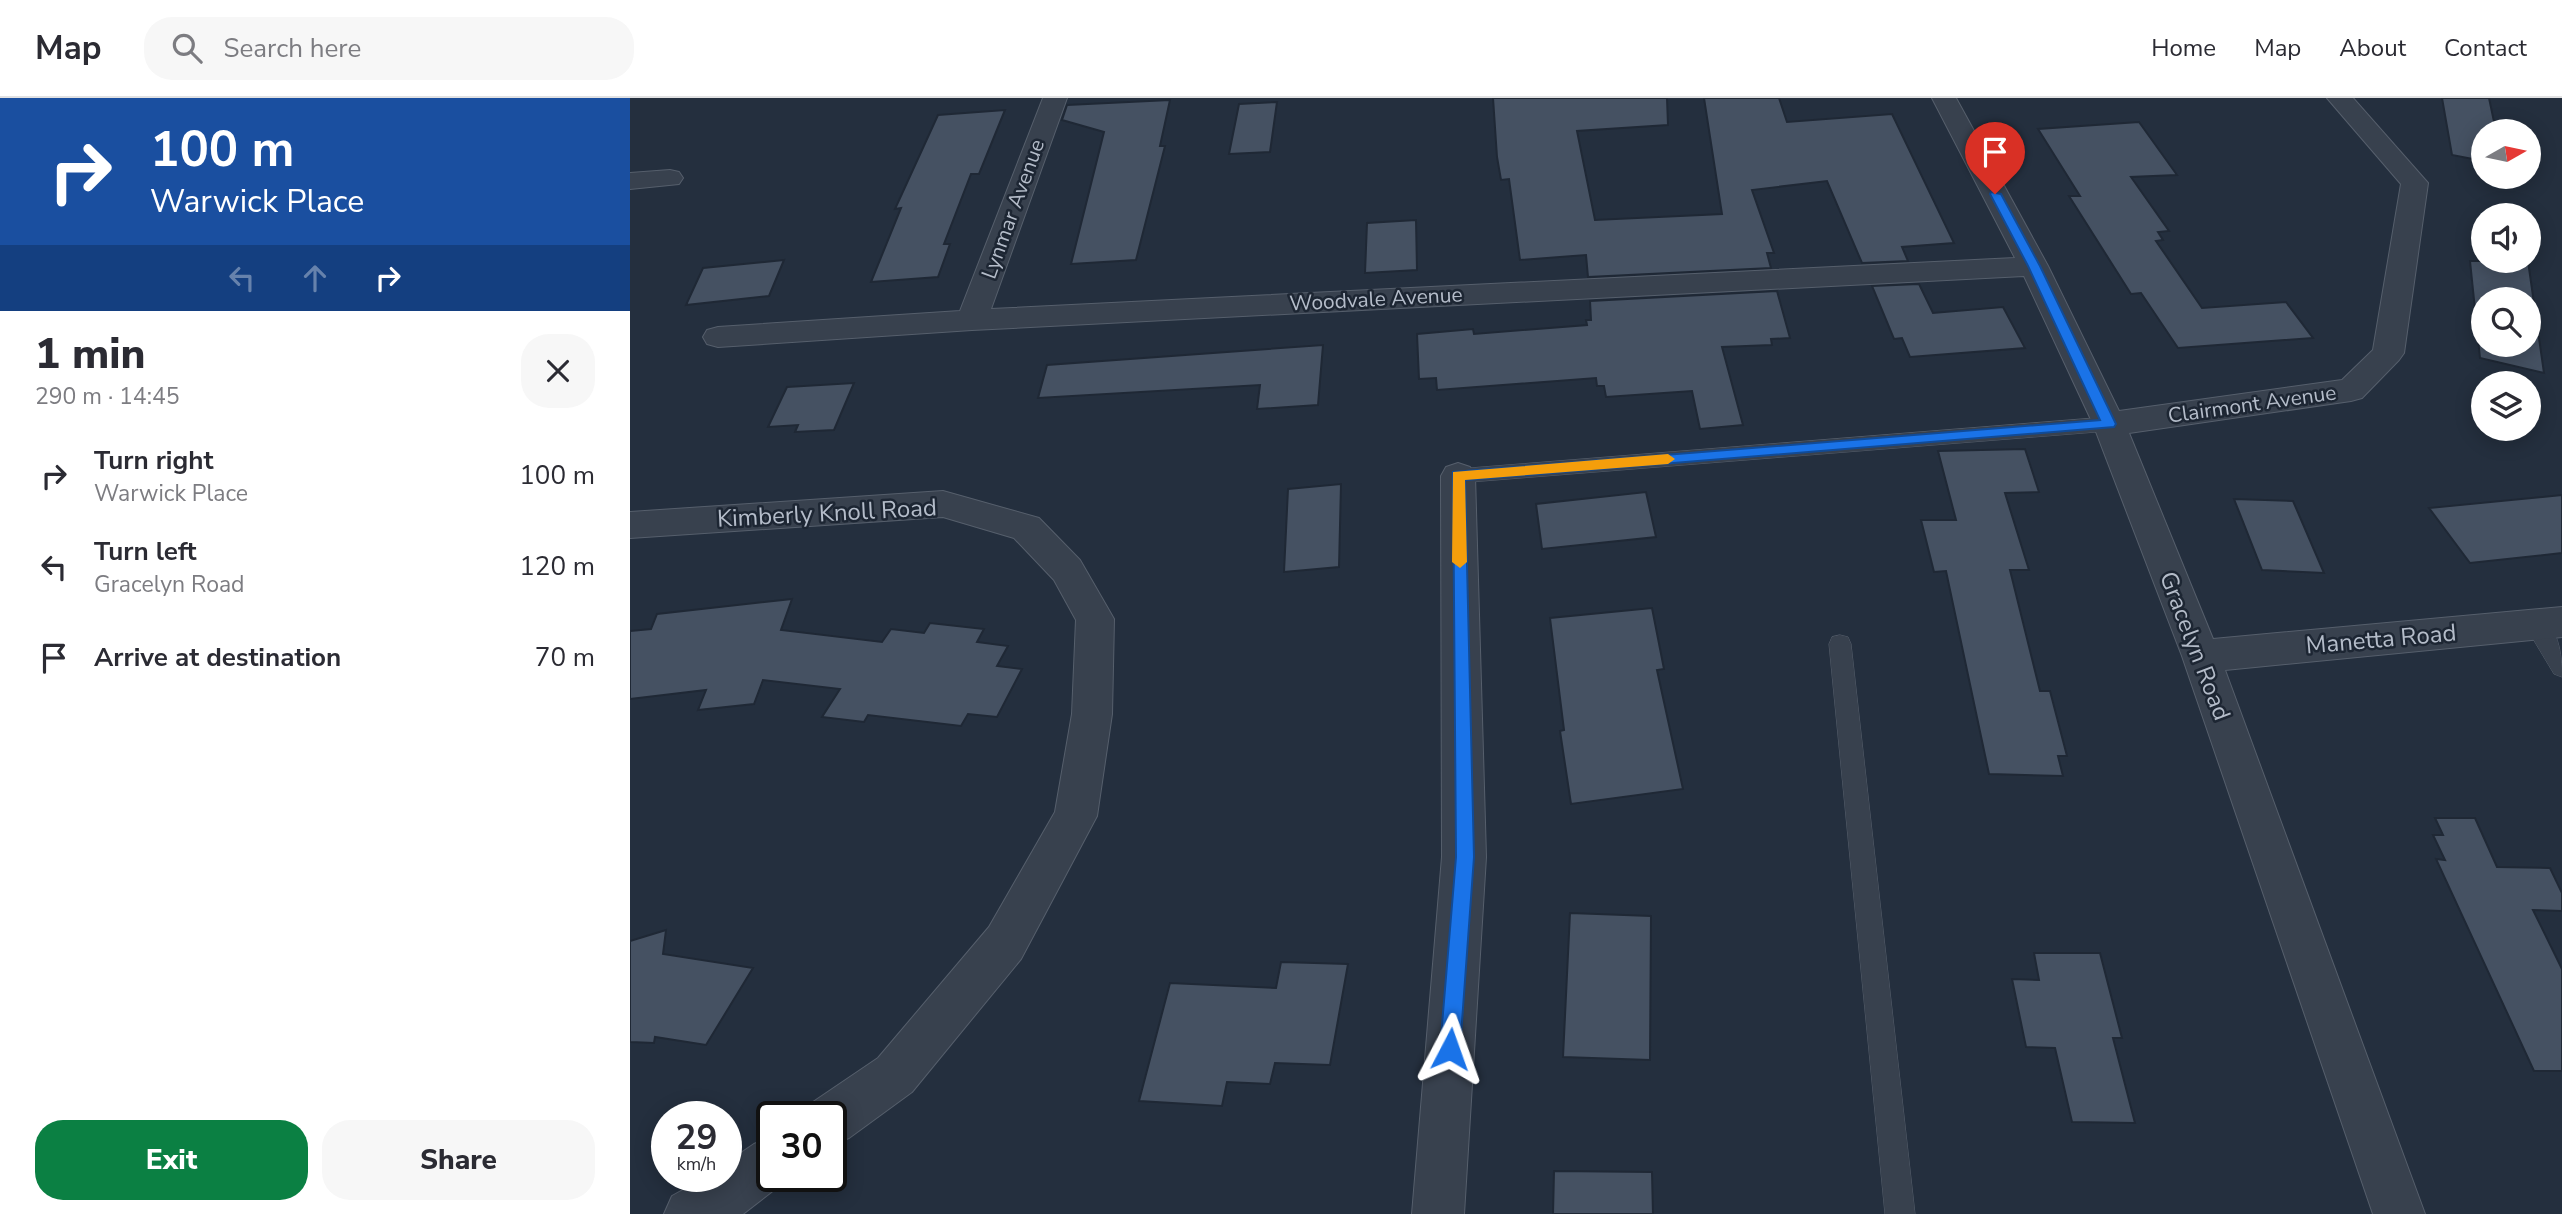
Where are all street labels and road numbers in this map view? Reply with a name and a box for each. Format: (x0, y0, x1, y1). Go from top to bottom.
street label: Lynmar Avenue (975, 135, 1051, 283)
street label: Woodvale Avenue (1289, 280, 1463, 318)
street label: Clairmont Avenue (2166, 378, 2338, 430)
street label: Kimberly Knoll Road (716, 491, 938, 535)
street label: Gracelyn Road (2152, 567, 2238, 725)
street label: Manetta Road (2304, 616, 2458, 662)

